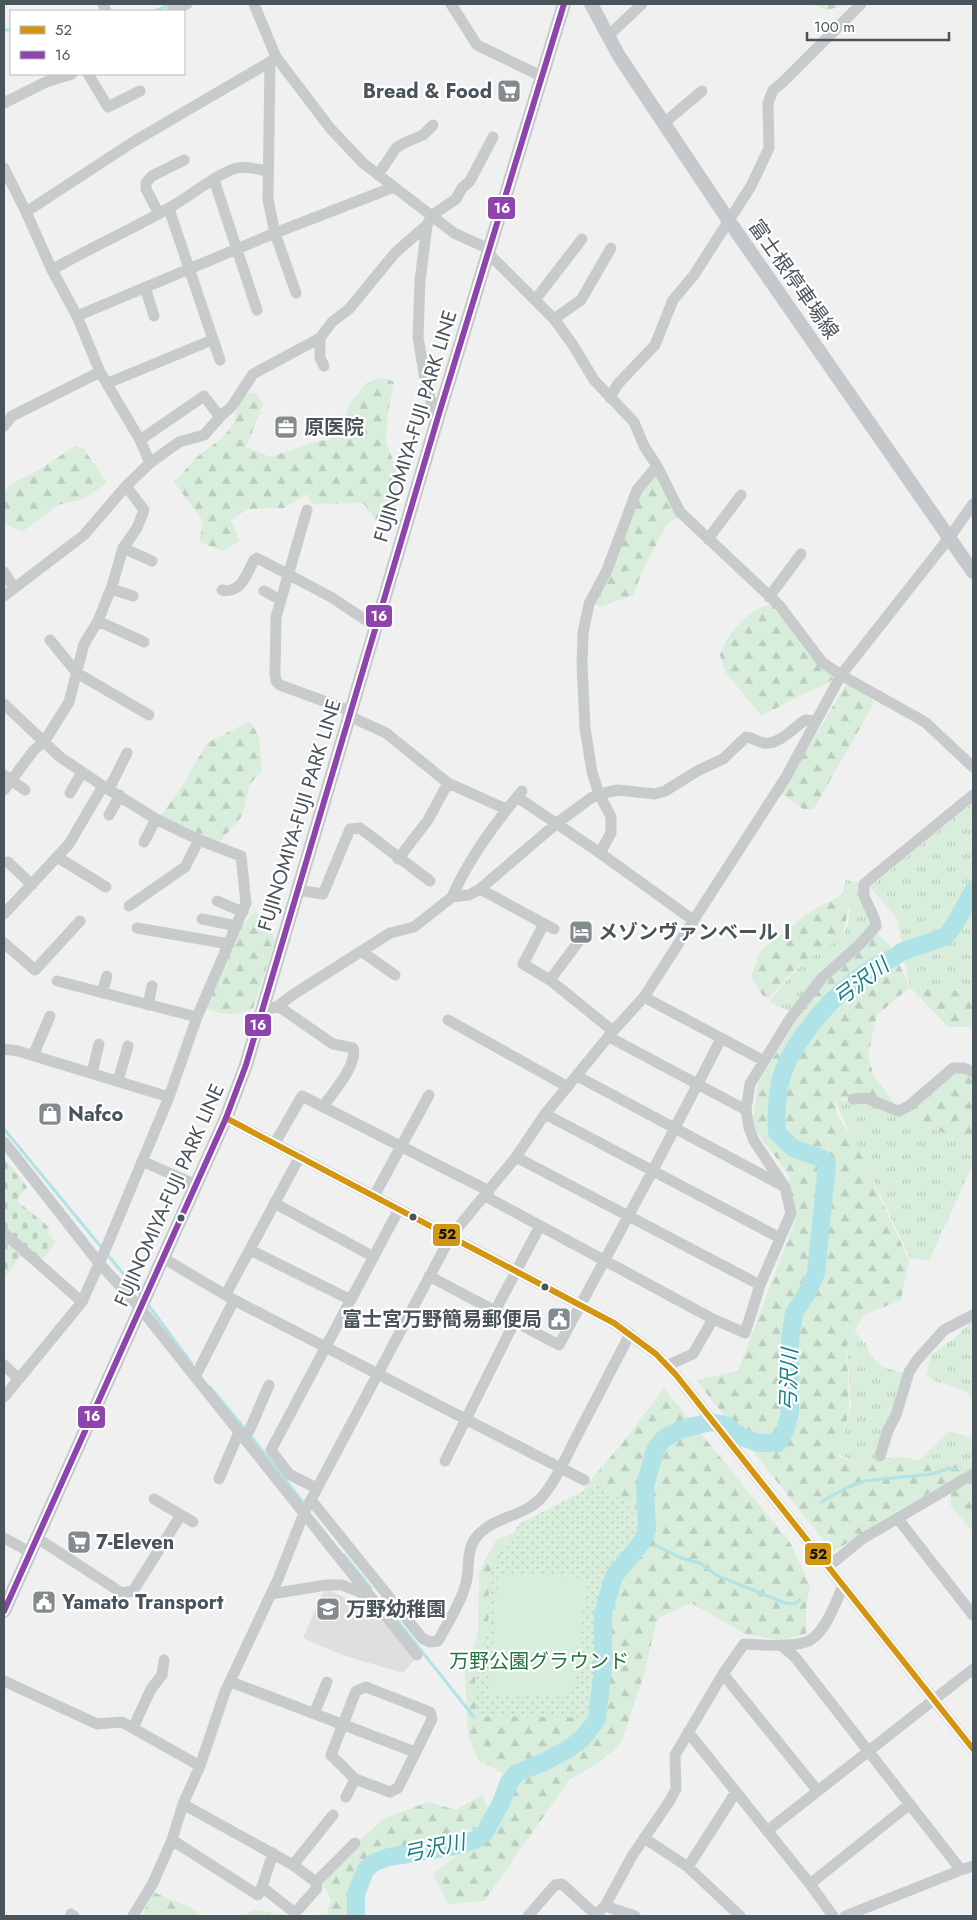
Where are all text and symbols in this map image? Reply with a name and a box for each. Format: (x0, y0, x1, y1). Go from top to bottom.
legend (10, 10, 185, 75)
scale bar (807, 10, 950, 42)
text: 100 m (814, 16, 855, 38)
text: 52 (55, 19, 72, 41)
text: 16 (55, 44, 70, 66)
place label: Bread & Food (363, 77, 492, 106)
supermarket icon: Bread & Food (496, 78, 522, 104)
line badge: 16 (487, 196, 516, 220)
text: 16 (494, 198, 510, 218)
street label: 富士根停車場線 (742, 214, 846, 345)
street label: FUJINOMIYA-FUJI PARK LINE (366, 307, 465, 546)
place label: 原医院 (304, 413, 364, 442)
office icon: 原医院 (273, 414, 299, 440)
line badge: 16 (365, 604, 393, 628)
text: 16 (371, 606, 387, 626)
street label: FUJINOMIYA-FUJI PARK LINE (250, 696, 349, 935)
place label: メゾンヴァンベール I (598, 918, 790, 947)
hotel icon: メゾンヴァンベール I (568, 919, 594, 945)
water label: 弓沢川 (827, 950, 897, 1013)
line badge: 16 (244, 1013, 272, 1037)
text: 16 (250, 1015, 266, 1035)
street label: FUJINOMIYA-FUJI PARK LINE (107, 1079, 232, 1311)
place label: Nafco (68, 1100, 123, 1129)
shop icon: Nafco (37, 1101, 63, 1127)
unlabelled marker (408, 1212, 418, 1222)
unlabelled marker (176, 1213, 186, 1223)
line badge: 52 (432, 1223, 461, 1247)
text: 52 (438, 1224, 456, 1244)
unlabelled marker (540, 1282, 550, 1292)
place label: 富士宮万野簡易郵便局 (342, 1305, 542, 1334)
public building icon: 富士宮万野簡易郵便局 (546, 1306, 572, 1332)
water label: 弓沢川 (773, 1346, 805, 1412)
line badge: 16 (77, 1405, 106, 1429)
text: 16 (84, 1406, 100, 1426)
place label: 7-Eleven (96, 1528, 174, 1557)
supermarket icon: 7-Eleven (66, 1529, 92, 1555)
line badge: 52 (804, 1542, 832, 1566)
text: 52 (809, 1544, 827, 1564)
place label: Yamato Transport (61, 1588, 224, 1617)
public building icon: Yamato Transport (31, 1589, 57, 1615)
place label: 万野幼稚園 (346, 1595, 446, 1624)
school or university icon: 万野幼稚園 (315, 1596, 341, 1622)
park label: 万野公園グラウンド (449, 1647, 629, 1676)
water label: 弓沢川 (400, 1826, 470, 1869)

